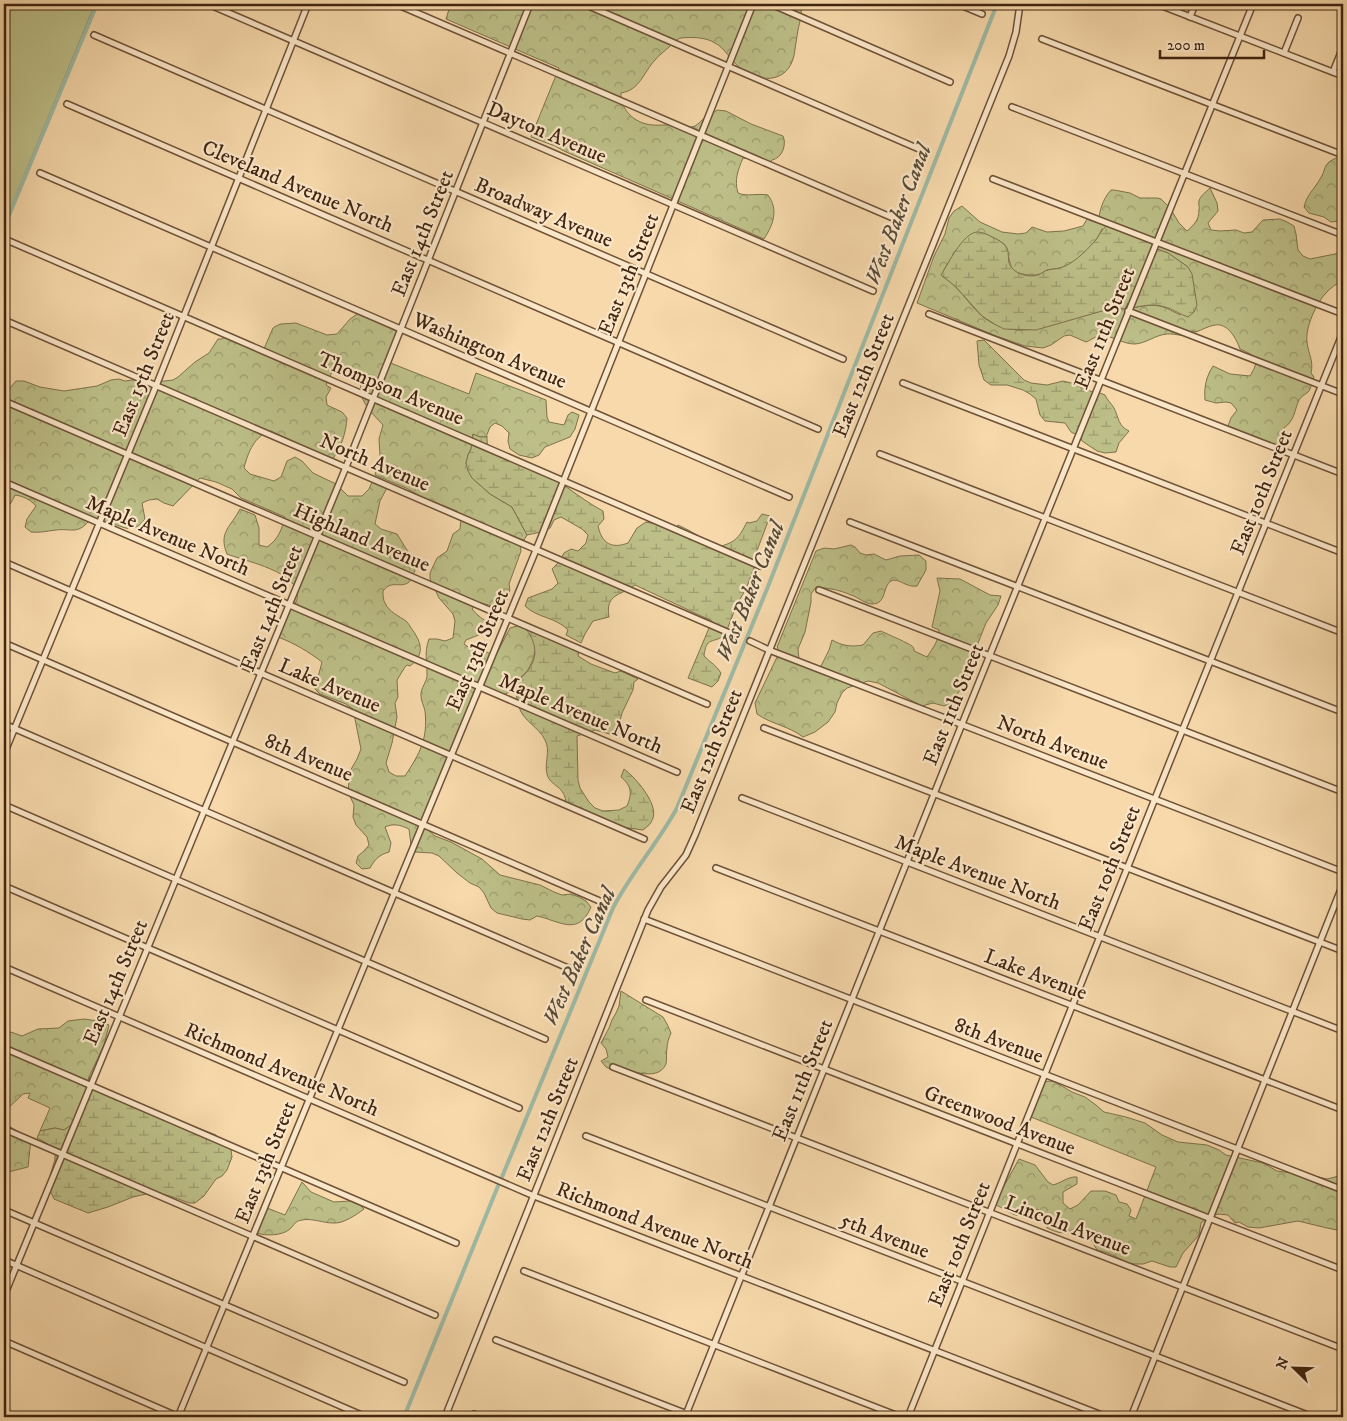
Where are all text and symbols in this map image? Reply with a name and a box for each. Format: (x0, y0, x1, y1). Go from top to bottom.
scale bar (1160, 28, 1263, 60)
text: 200 m (1167, 36, 1205, 55)
street label: Dayton Avenue (483, 96, 611, 170)
street label: Cleveland Avenue North (198, 135, 397, 239)
water label: West Baker Canal (859, 138, 938, 289)
street label: East 14th Street (386, 166, 460, 300)
street label: Broadway Avenue (471, 172, 617, 254)
street label: East 13th Street (593, 209, 665, 339)
street label: East 11th Street (1069, 263, 1141, 393)
street label: Washington Avenue (408, 306, 571, 395)
street label: East 15th Street (107, 308, 181, 440)
street label: East 12th Street (827, 309, 901, 441)
street label: Thompson Avenue (313, 346, 468, 432)
street label: East 10th Street (1225, 426, 1299, 559)
street label: North Avenue (315, 428, 434, 498)
street label: Maple Avenue North (82, 490, 253, 582)
street label: Highland Avenue (289, 497, 434, 579)
water label: West Baker Canal (710, 516, 792, 665)
street label: East 14th Street (235, 541, 309, 675)
street label: East 13th Street (441, 585, 515, 715)
street label: East 11th Street (918, 639, 990, 769)
street label: Lake Avenue (275, 653, 385, 719)
street label: Maple Avenue North (495, 668, 666, 760)
street label: East 12th Street (675, 685, 749, 817)
street label: North Avenue (993, 710, 1112, 776)
street label: 8th Avenue (261, 728, 357, 788)
street label: East 10th Street (1073, 802, 1147, 935)
street label: Maple Avenue North (891, 829, 1064, 917)
water label: West Baker Canal (537, 881, 623, 1030)
street label: East 14th Street (78, 916, 154, 1049)
street label: Lake Avenue (981, 943, 1091, 1007)
street label: 8th Avenue (950, 1012, 1047, 1070)
street label: East 11th Street (767, 1015, 839, 1145)
street label: Richmond Avenue North (180, 1017, 383, 1123)
street label: East 12th Street (511, 1053, 585, 1185)
street label: Greenwood Avenue (920, 1080, 1079, 1162)
street label: East 13th Street (230, 1097, 302, 1227)
street label: Richmond Avenue North (553, 1176, 757, 1275)
street label: East 10th Street (923, 1178, 997, 1311)
street label: Lincoln Avenue (1001, 1190, 1135, 1262)
street label: 5th Avenue (836, 1207, 933, 1265)
north arrow (1270, 1344, 1320, 1394)
text: N (1272, 1354, 1294, 1372)

